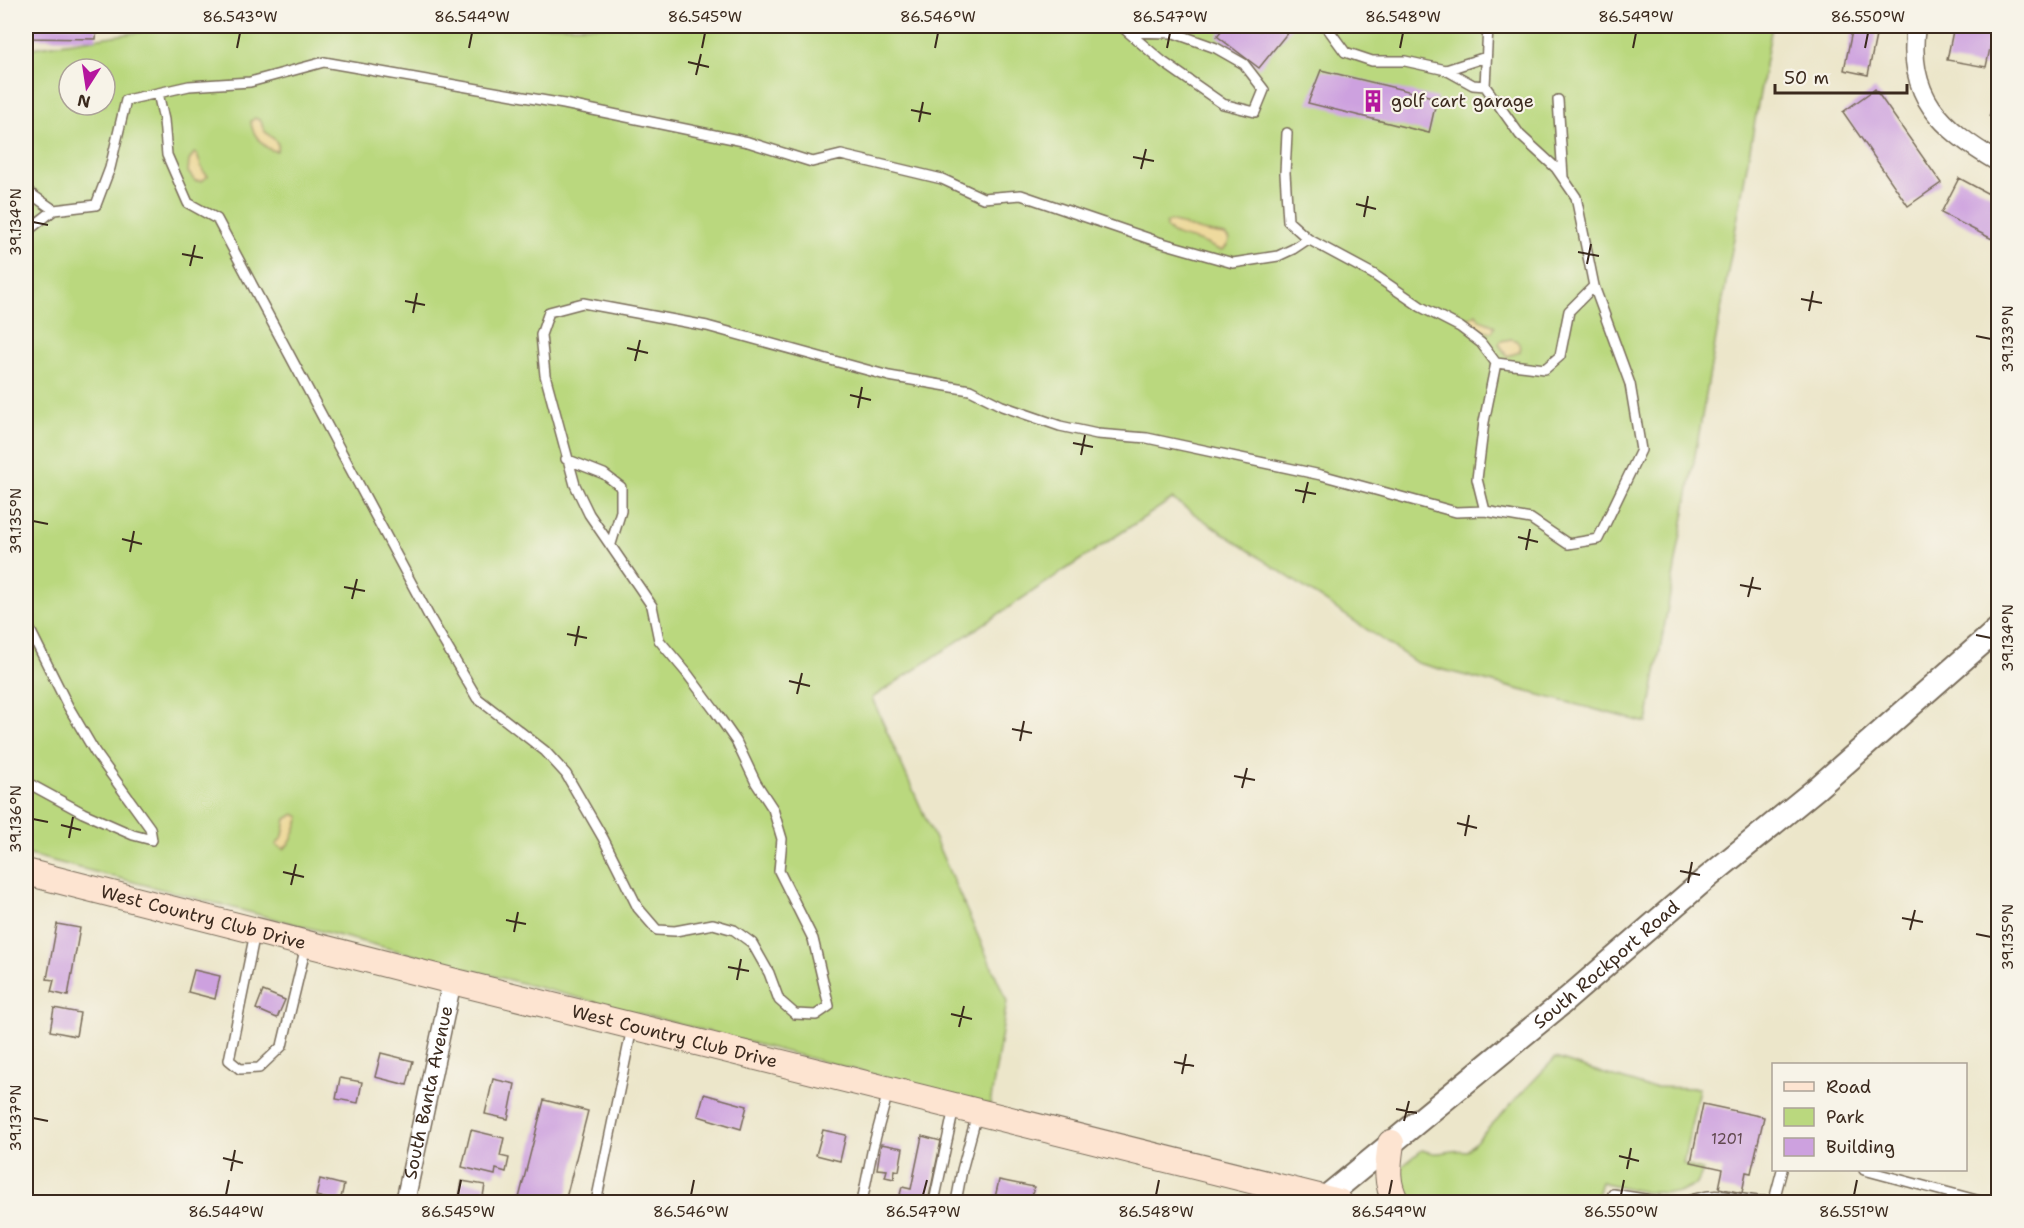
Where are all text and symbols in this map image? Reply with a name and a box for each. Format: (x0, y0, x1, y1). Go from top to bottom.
text: 86.543°W (202, 7, 278, 27)
text: 86.544°W (434, 7, 510, 27)
text: 86.545°W (668, 7, 742, 27)
text: 86.546°W (900, 7, 976, 27)
text: 86.547°W (1132, 7, 1208, 27)
text: 86.548°W (1365, 7, 1441, 27)
text: 86.549°W (1598, 7, 1674, 27)
text: 86.550°W (1831, 7, 1905, 27)
north arrow (57, 57, 117, 117)
scale bar (1775, 57, 1907, 95)
text: 50 m (1784, 66, 1829, 90)
building icon: golf cart garage (1360, 88, 1386, 114)
place label: golf cart garage (1391, 89, 1534, 113)
text: N (76, 90, 92, 113)
text: 39.134°N (6, 188, 26, 256)
text: 39.133°N (1998, 305, 2018, 373)
text: 39.135°N (6, 488, 26, 554)
text: 39.134°N (1998, 604, 2018, 672)
text: 39.136°N (6, 785, 26, 853)
street label: West Country Club Drive (98, 880, 309, 955)
street label: South Rockport Road (1528, 895, 1685, 1034)
text: 39.135°N (1998, 904, 2018, 970)
street label: West Country Club Drive (569, 999, 780, 1074)
street label: South Banta Avenue (398, 1004, 458, 1181)
legend (1772, 1063, 1967, 1171)
text: Road (1826, 1075, 1871, 1099)
text: 39.137°N (6, 1084, 26, 1152)
text: Park (1826, 1105, 1865, 1129)
house number: 1201 (1711, 1129, 1743, 1149)
text: Building (1826, 1135, 1895, 1159)
text: 86.544°W (188, 1202, 264, 1222)
text: 86.545°W (421, 1202, 495, 1222)
text: 86.546°W (653, 1202, 729, 1222)
text: 86.547°W (885, 1202, 961, 1222)
text: 86.548°W (1118, 1202, 1194, 1222)
text: 86.549°W (1351, 1202, 1427, 1222)
text: 86.550°W (1584, 1202, 1658, 1222)
text: 86.551°W (1819, 1202, 1889, 1222)

